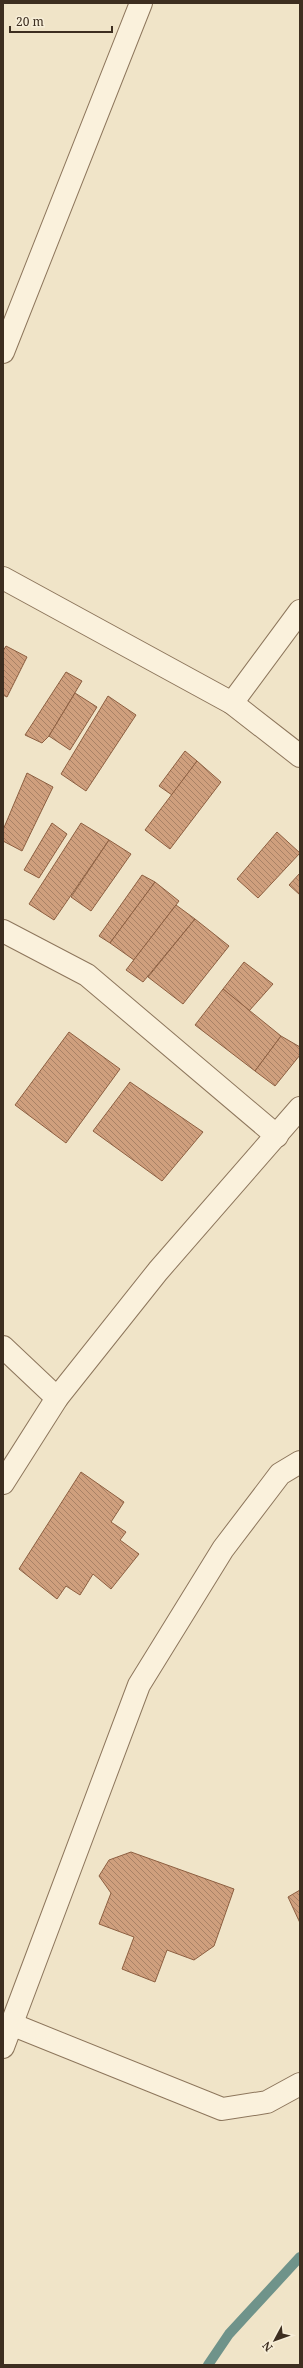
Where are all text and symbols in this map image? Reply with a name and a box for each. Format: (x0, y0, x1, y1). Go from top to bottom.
scale bar (10, 8, 112, 34)
text: 20 m (16, 13, 44, 30)
north arrow (255, 2320, 295, 2360)
text: N (258, 2338, 276, 2355)

